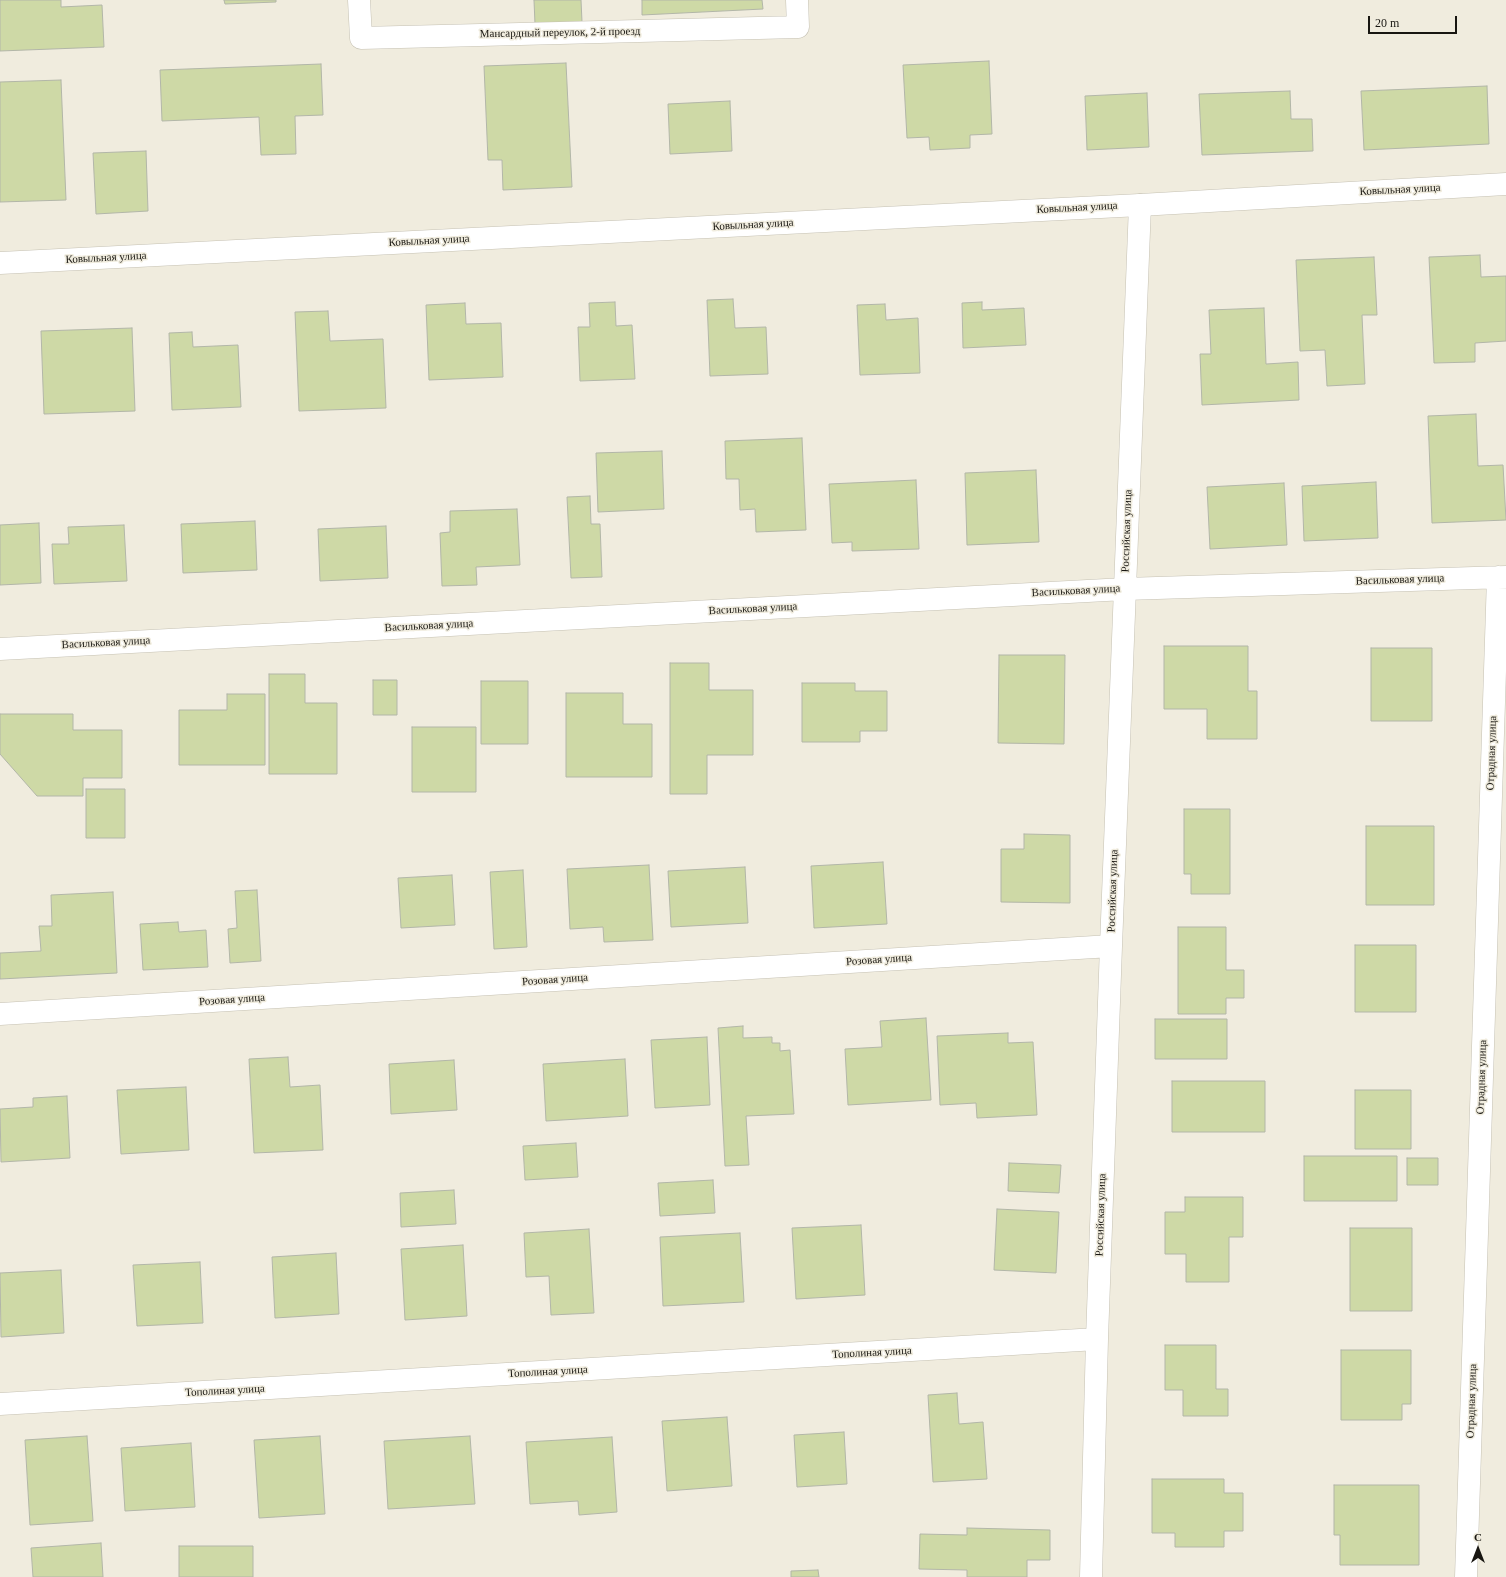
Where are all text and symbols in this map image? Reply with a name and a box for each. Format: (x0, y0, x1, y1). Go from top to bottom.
scale bar (1370, 8, 1459, 34)
text: 20 m (1375, 16, 1399, 30)
street label: Мансардный переулок, 2-й проезд (480, 25, 640, 41)
street label: Ковыльная улица (1359, 181, 1441, 199)
street label: Ковыльная улица (1036, 199, 1118, 217)
street label: Ковыльная улица (712, 216, 794, 234)
street label: Ковыльная улица (388, 232, 470, 250)
street label: Ковыльная улица (65, 249, 147, 267)
street label: Российская улица (1119, 489, 1135, 573)
street label: Васильковая улица (1355, 572, 1445, 588)
street label: Васильковая улица (1031, 582, 1121, 600)
street label: Васильковая улица (708, 600, 798, 618)
street label: Васильковая улица (384, 617, 474, 635)
street label: Васильковая улица (61, 634, 151, 652)
street label: Отрадная улица (1484, 715, 1500, 791)
street label: Российская улица (1105, 849, 1121, 933)
street label: Розовая улица (846, 951, 912, 969)
street label: Розовая улица (522, 971, 588, 989)
street label: Розовая улица (199, 991, 265, 1009)
street label: Отрадная улица (1474, 1039, 1490, 1115)
street label: Российская улица (1093, 1173, 1109, 1257)
street label: Тополиная улица (832, 1344, 912, 1362)
street label: Тополиная улица (508, 1363, 588, 1381)
street label: Отрадная улица (1464, 1363, 1480, 1439)
street label: Тополиная улица (185, 1382, 265, 1400)
north arrow (1458, 1529, 1498, 1569)
text: С (1474, 1531, 1482, 1543)

